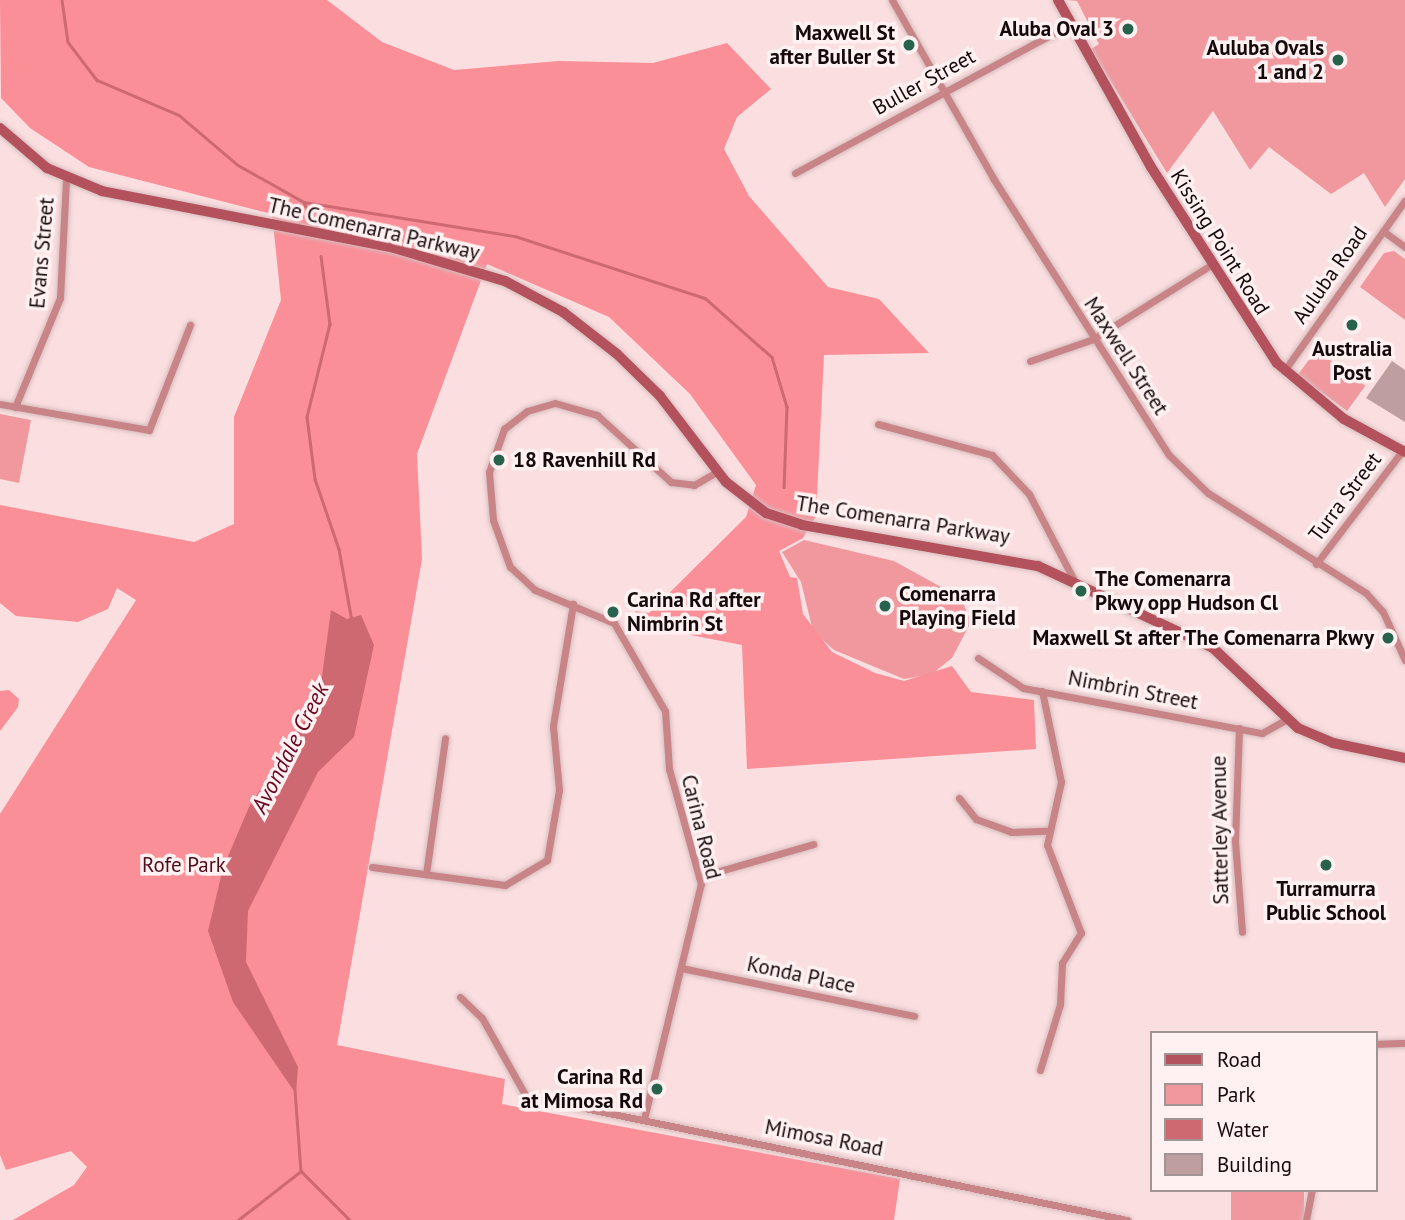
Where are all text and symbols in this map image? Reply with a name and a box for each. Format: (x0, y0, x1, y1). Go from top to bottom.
place label: Aluba Oval 3 (999, 16, 1114, 42)
place label: Maxwell St after Buller St (770, 20, 895, 70)
marker: Aluba Oval 3 (1120, 21, 1136, 37)
place label: Auluba Ovals 1 and 2 (1206, 35, 1324, 85)
marker: Maxwell St after Buller St (901, 37, 917, 53)
street label: Buller Street (869, 44, 979, 120)
marker: Auluba Ovals 1 and 2 (1330, 52, 1346, 68)
street label: Kissing Point Road (1165, 165, 1275, 319)
street label: The Comenarra Parkway (266, 192, 482, 266)
street label: Evans Street (25, 196, 59, 310)
street label: Auluba Road (1287, 222, 1373, 328)
street label: Maxwell Street (1079, 292, 1173, 420)
marker: Australia Post (1344, 317, 1360, 333)
place label: Australia Post (1312, 336, 1392, 386)
place label: 18 Ravenhill Rd (513, 447, 656, 473)
street label: Turra Street (1303, 448, 1387, 546)
marker: 18 Ravenhill Rd (491, 452, 507, 468)
street label: The Comenarra Parkway (794, 491, 1012, 549)
place label: The Comenarra Pkwy opp Hudson Cl (1095, 566, 1279, 616)
place label: Comenarra Playing Field (899, 581, 1016, 631)
marker: The Comenarra Pkwy opp Hudson Cl (1073, 583, 1089, 599)
place label: Carina Rd after Nimbrin St (627, 587, 761, 637)
marker: Comenarra Playing Field (877, 598, 893, 614)
marker: Carina Rd after Nimbrin St (605, 604, 621, 620)
place label: Maxwell St after The Comenarra Pkwy (1031, 625, 1374, 651)
marker: Maxwell St after The Comenarra Pkwy (1380, 630, 1396, 646)
street label: Nimbrin Street (1066, 665, 1200, 715)
water label: Avondale Creek (245, 678, 335, 818)
street label: Satterley Avenue (1206, 754, 1234, 906)
street label: Carina Road (676, 772, 726, 882)
park label: Rofe Park (142, 852, 226, 878)
marker: Turramurra Public School (1318, 857, 1334, 873)
place label: Turramurra Public School (1266, 876, 1386, 926)
street label: Konda Place (745, 951, 857, 999)
legend (1150, 1031, 1377, 1192)
text: Road (1217, 1046, 1261, 1073)
place label: Carina Rd at Mimosa Rd (521, 1064, 643, 1114)
marker: Carina Rd at Mimosa Rd (649, 1081, 665, 1097)
text: Park (1217, 1081, 1256, 1108)
street label: Mimosa Road (763, 1114, 885, 1162)
text: Water (1217, 1116, 1269, 1143)
text: Building (1217, 1151, 1292, 1178)

